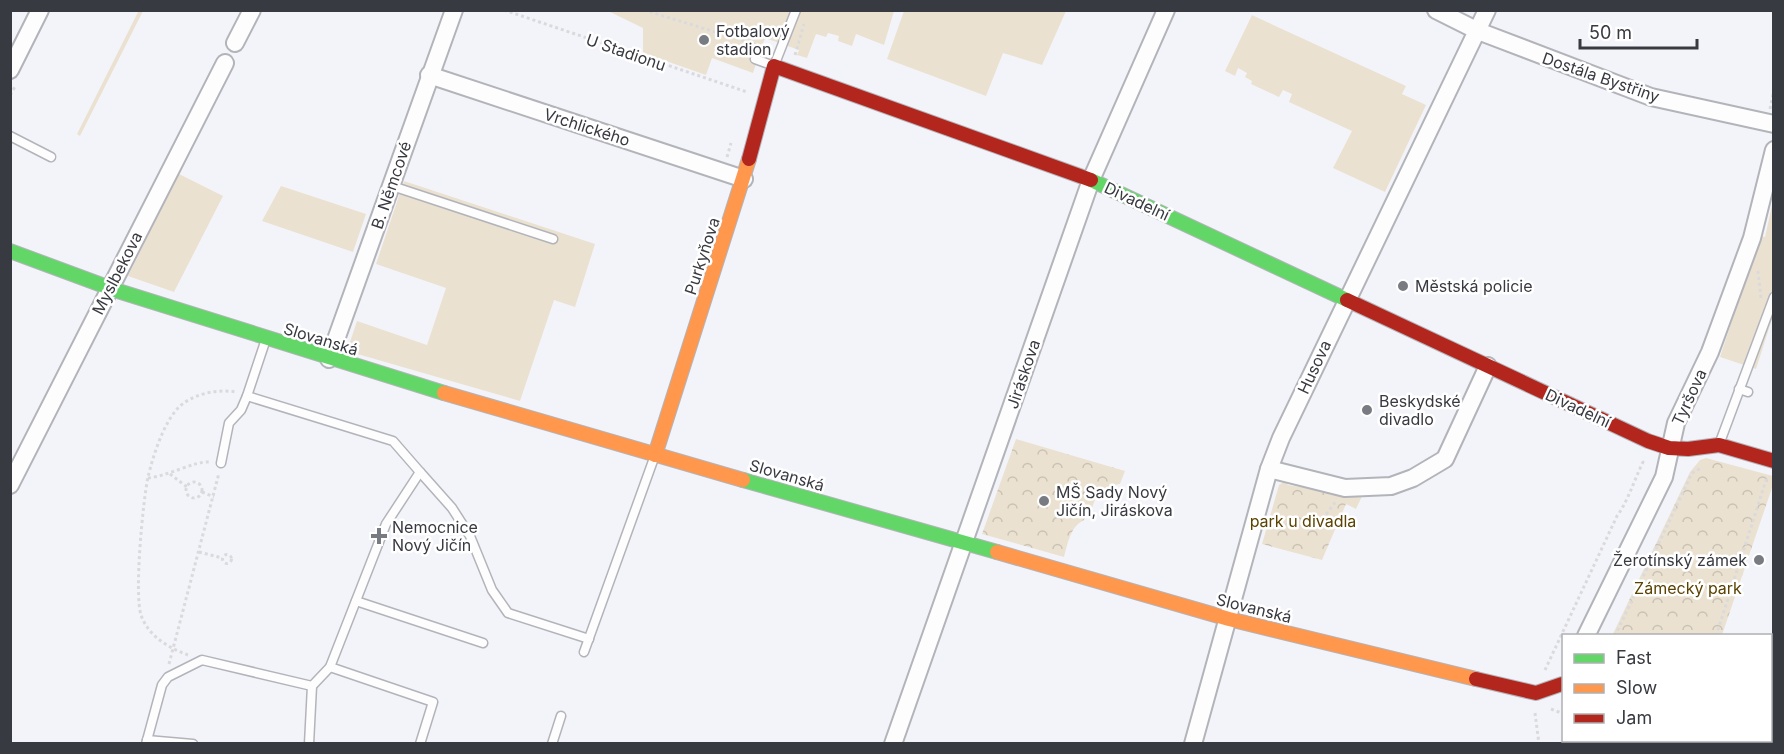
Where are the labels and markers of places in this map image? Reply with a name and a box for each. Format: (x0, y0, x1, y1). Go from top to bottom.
place label: Fotbalový stadion (716, 21, 790, 59)
marker: Fotbalový stadion (697, 33, 711, 47)
place label: Městská policie (1415, 276, 1533, 296)
marker: Městská policie (1396, 279, 1410, 293)
place label: Beskydské divadlo (1379, 391, 1461, 429)
marker: Beskydské divadlo (1360, 403, 1374, 417)
place label: MŠ Sady Nový Jičín, Jiráskova (1056, 482, 1173, 520)
marker: MŠ Sady Nový Jičín, Jiráskova (1037, 494, 1051, 508)
place label: Nemocnice Nový Jičín (392, 517, 478, 555)
marker: Nemocnice Nový Jičín (370, 527, 388, 545)
place label: Žerotínský zámek (1613, 550, 1747, 570)
marker: Žerotínský zámek (1752, 553, 1766, 567)

